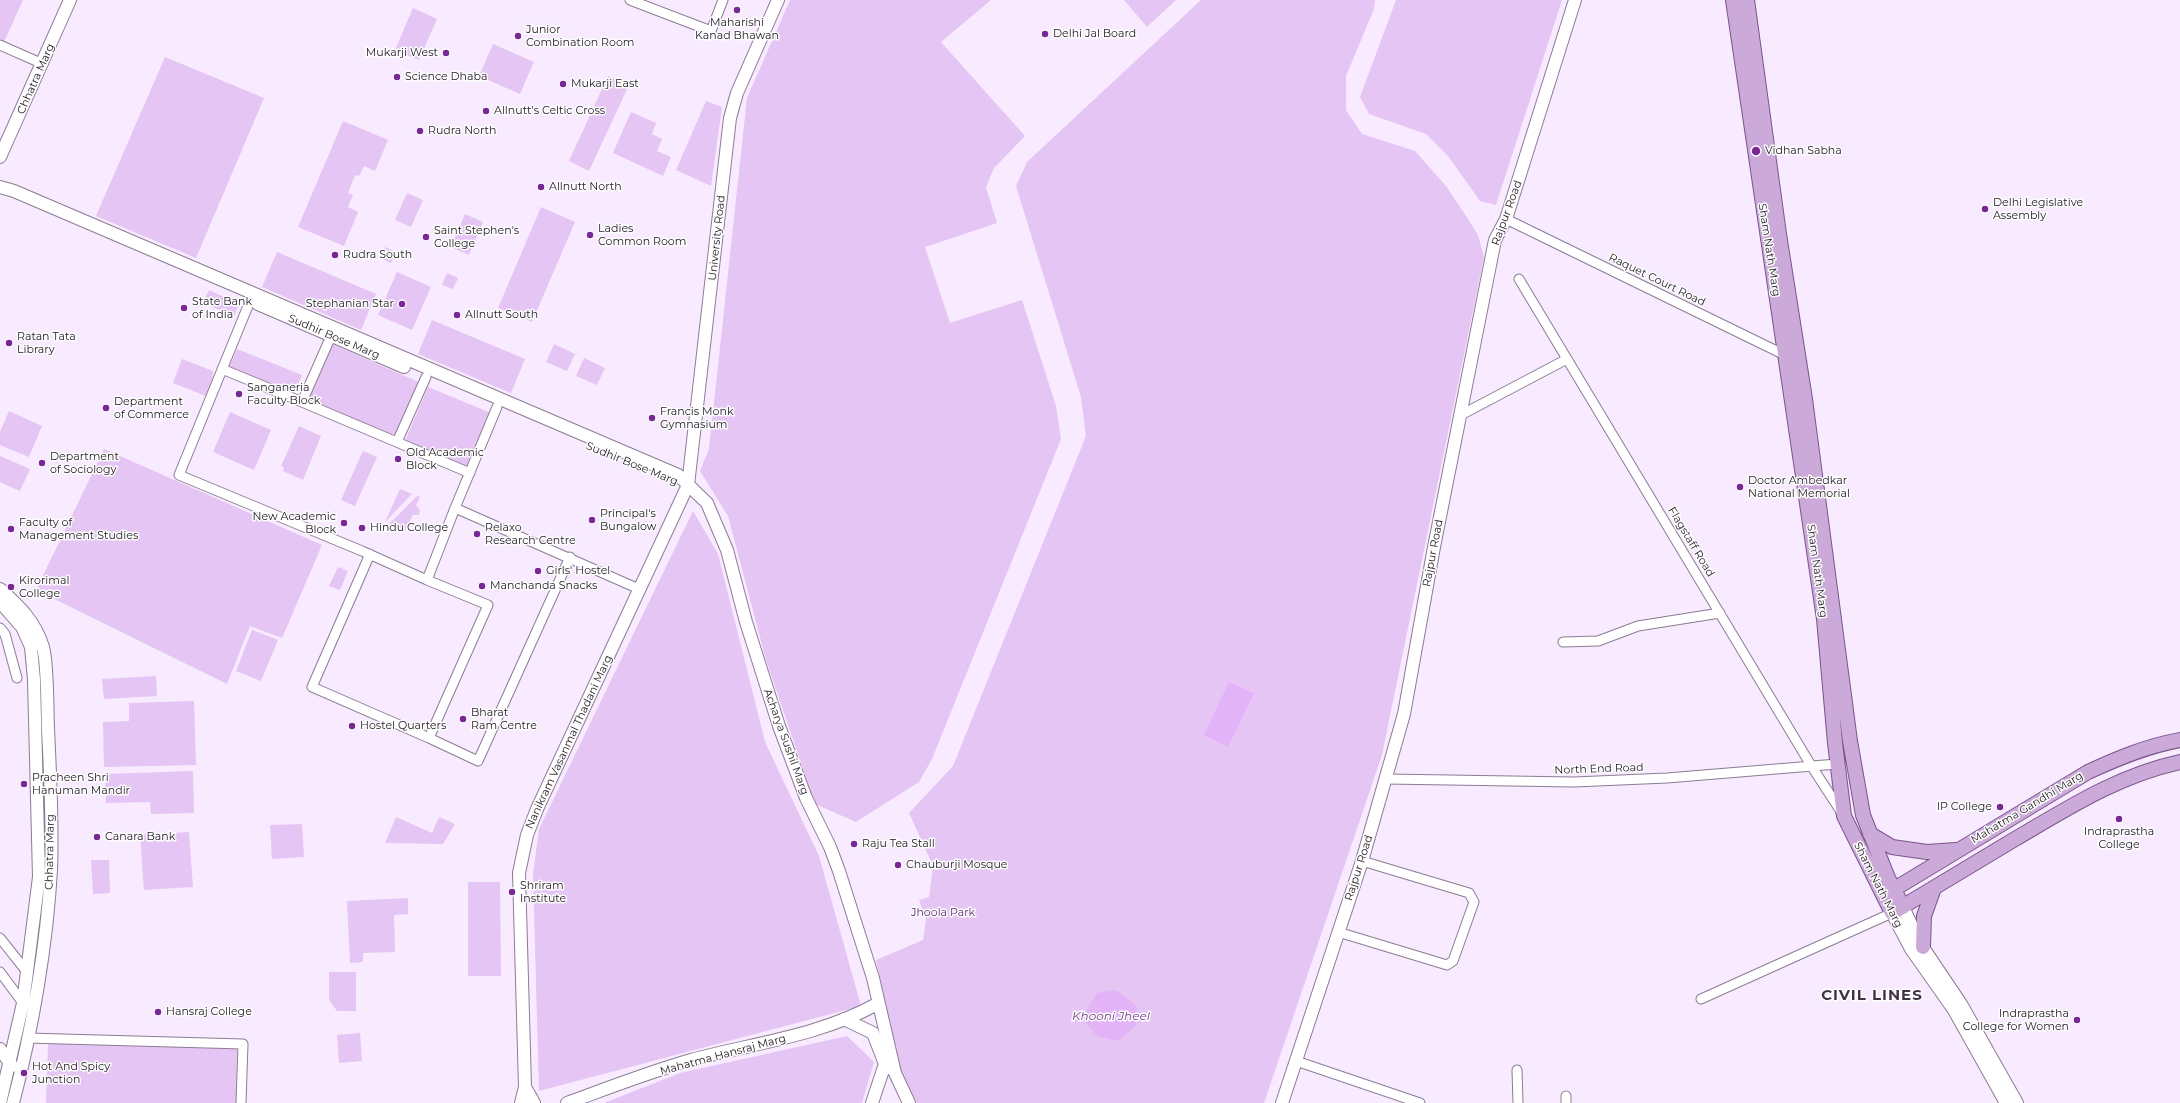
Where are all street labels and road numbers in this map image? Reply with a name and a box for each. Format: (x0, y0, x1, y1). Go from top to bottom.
street label: Chhatra Marg (15, 42, 57, 116)
street label: Rajpur Road (1489, 179, 1525, 247)
street label: University Road (706, 195, 728, 281)
street label: Sham Nath Marg (1755, 202, 1783, 298)
street label: Raquet Court Road (1607, 251, 1707, 309)
street label: Sudhir Bose Marg (286, 312, 382, 362)
street label: Sudhir Bose Marg (584, 439, 680, 489)
street label: Flagstaff Road (1665, 505, 1717, 579)
street label: Rajpur Road (1420, 518, 1446, 588)
street label: Sham Nath Marg (1804, 523, 1830, 619)
street label: Nanikram Vasanmal Thadani Marg (523, 653, 615, 831)
street label: Acharya Sushil Marg (761, 687, 811, 797)
street label: North End Road (1554, 761, 1644, 777)
street label: Mahatma Gandhi Marg (1969, 769, 2085, 847)
street label: Chhatra Marg (43, 814, 57, 890)
street label: Rajpur Road (1342, 833, 1376, 903)
street label: Sham Nath Marg (1851, 840, 1905, 930)
street label: Mahatma Hansraj Marg (659, 1032, 787, 1078)

